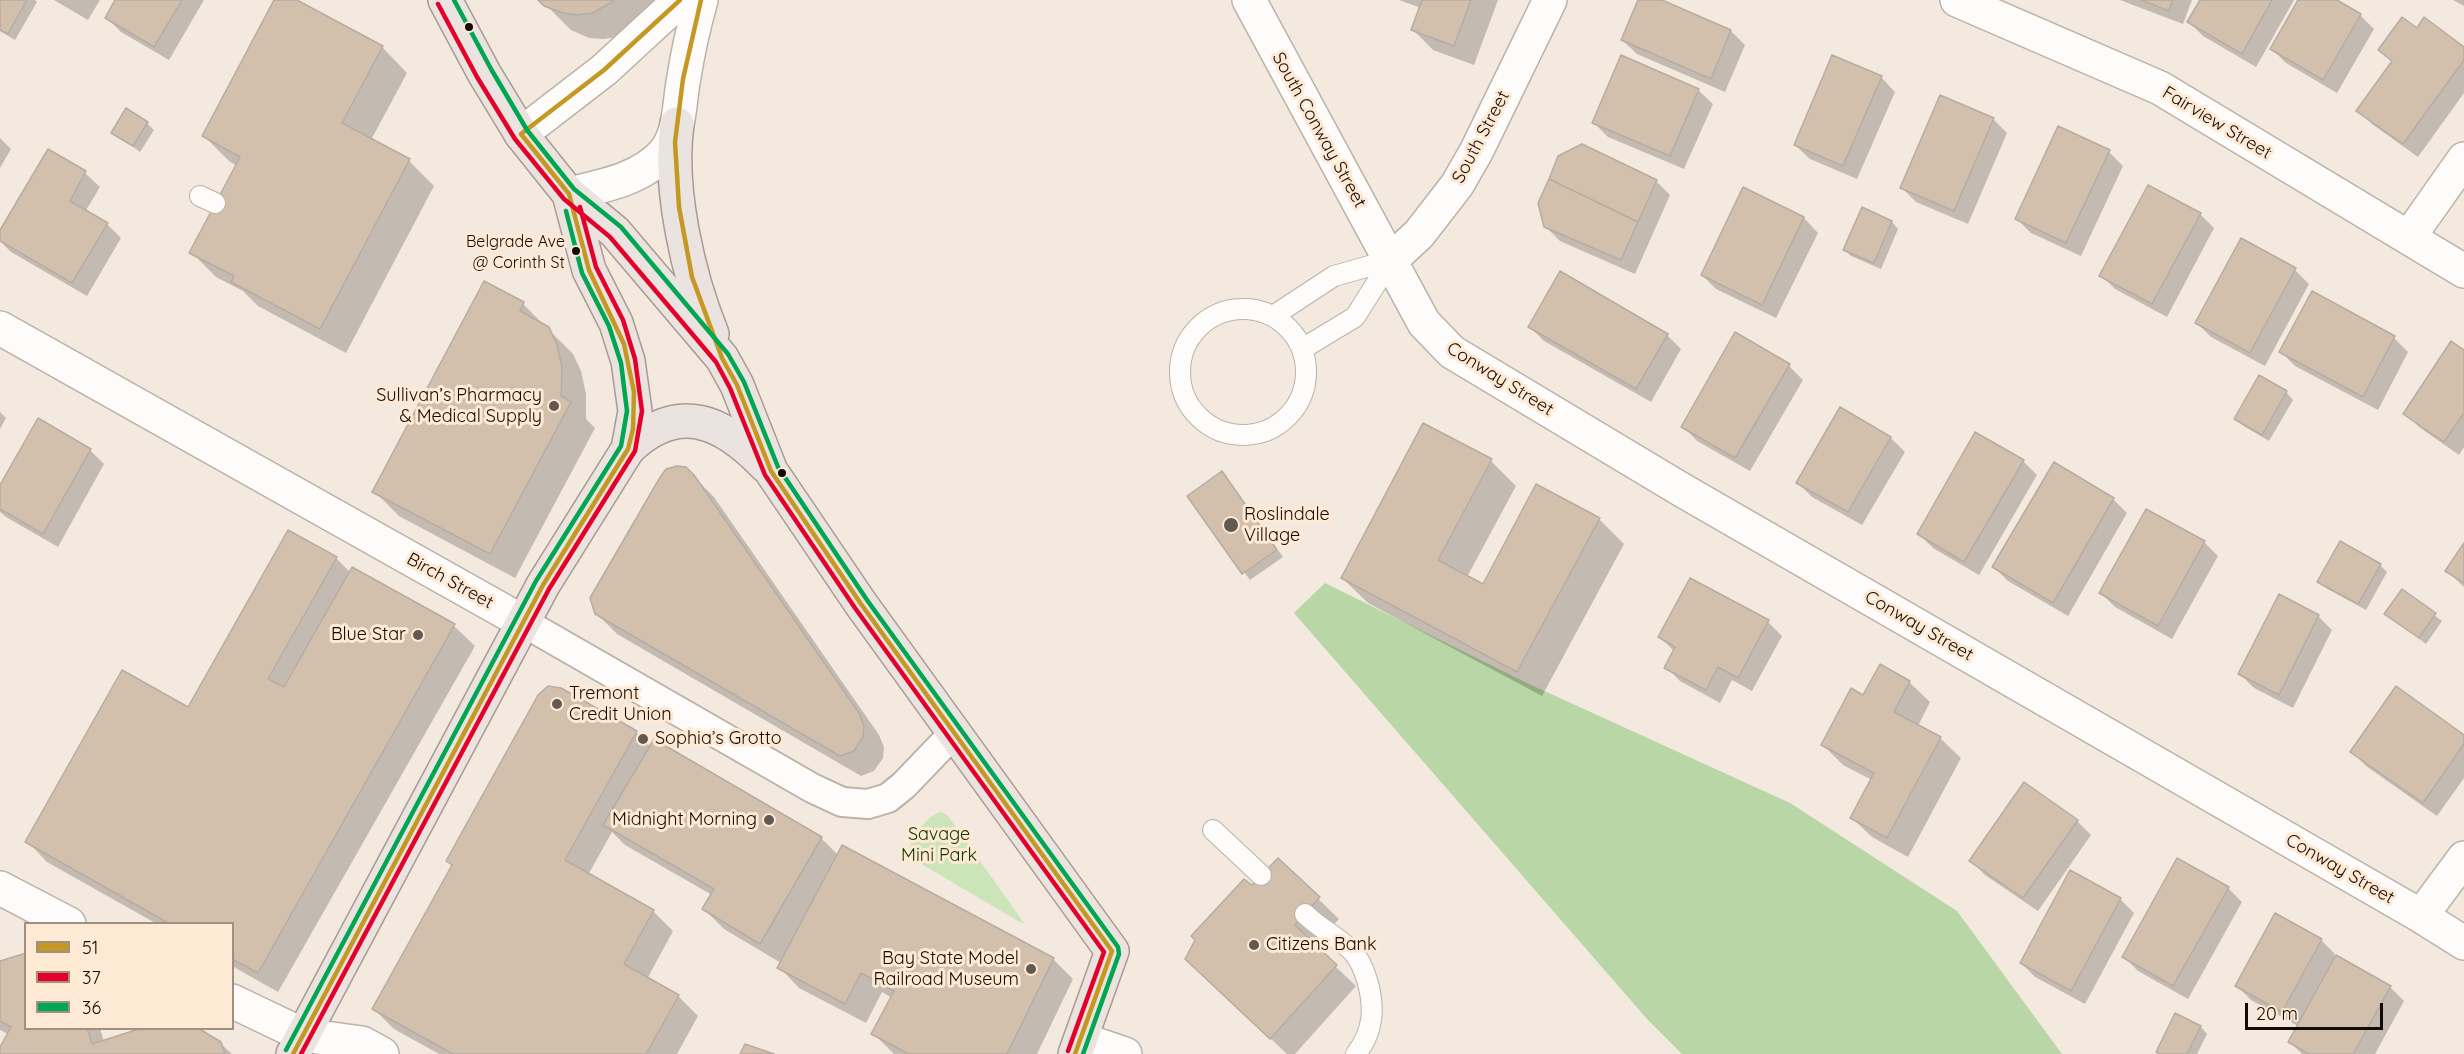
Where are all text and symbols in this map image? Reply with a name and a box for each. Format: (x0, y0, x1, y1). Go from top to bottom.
unlabelled marker (463, 21, 475, 33)
street label: South Conway Street (1267, 49, 1371, 211)
street label: Fairview Street (2158, 82, 2276, 164)
street label: South Street (1448, 87, 1514, 187)
place label: Belgrade Ave @ Corinth St (466, 232, 565, 270)
marker: Belgrade Ave @ Corinth St (570, 245, 582, 257)
street label: Conway Street (1443, 338, 1557, 420)
place label: Sullivan’s Pharmacy & Medical Supply (376, 385, 542, 428)
marker: Sullivan’s Pharmacy & Medical Supply (547, 399, 561, 413)
unlabelled marker (776, 467, 788, 479)
place label: Roslindale Village (1244, 504, 1330, 546)
marker: Roslindale Village (1222, 516, 1240, 534)
street label: Birch Street (403, 548, 497, 614)
street label: Conway Street (1861, 586, 1977, 666)
place label: Blue Star (331, 624, 406, 646)
marker: Blue Star (411, 628, 425, 642)
place label: Tremont Credit Union (569, 683, 672, 726)
marker: Tremont Credit Union (550, 697, 564, 711)
place label: Sophia’s Grotto (655, 728, 782, 750)
marker: Sophia’s Grotto (636, 732, 650, 746)
place label: Midnight Morning (612, 809, 757, 831)
marker: Midnight Morning (762, 813, 776, 827)
park label: Savage Mini Park (901, 824, 977, 866)
street label: Conway Street (2282, 829, 2398, 909)
legend (24, 922, 234, 1030)
place label: Citizens Bank (1266, 934, 1377, 956)
text: 51 (82, 936, 98, 959)
marker: Citizens Bank (1247, 938, 1261, 952)
place label: Bay State Model Railroad Museum (873, 948, 1019, 990)
marker: Bay State Model Railroad Museum (1024, 962, 1038, 976)
text: 37 (82, 966, 101, 989)
scale bar (2248, 991, 2386, 1029)
text: 36 (82, 996, 101, 1019)
text: 20 m (2256, 1002, 2298, 1025)

